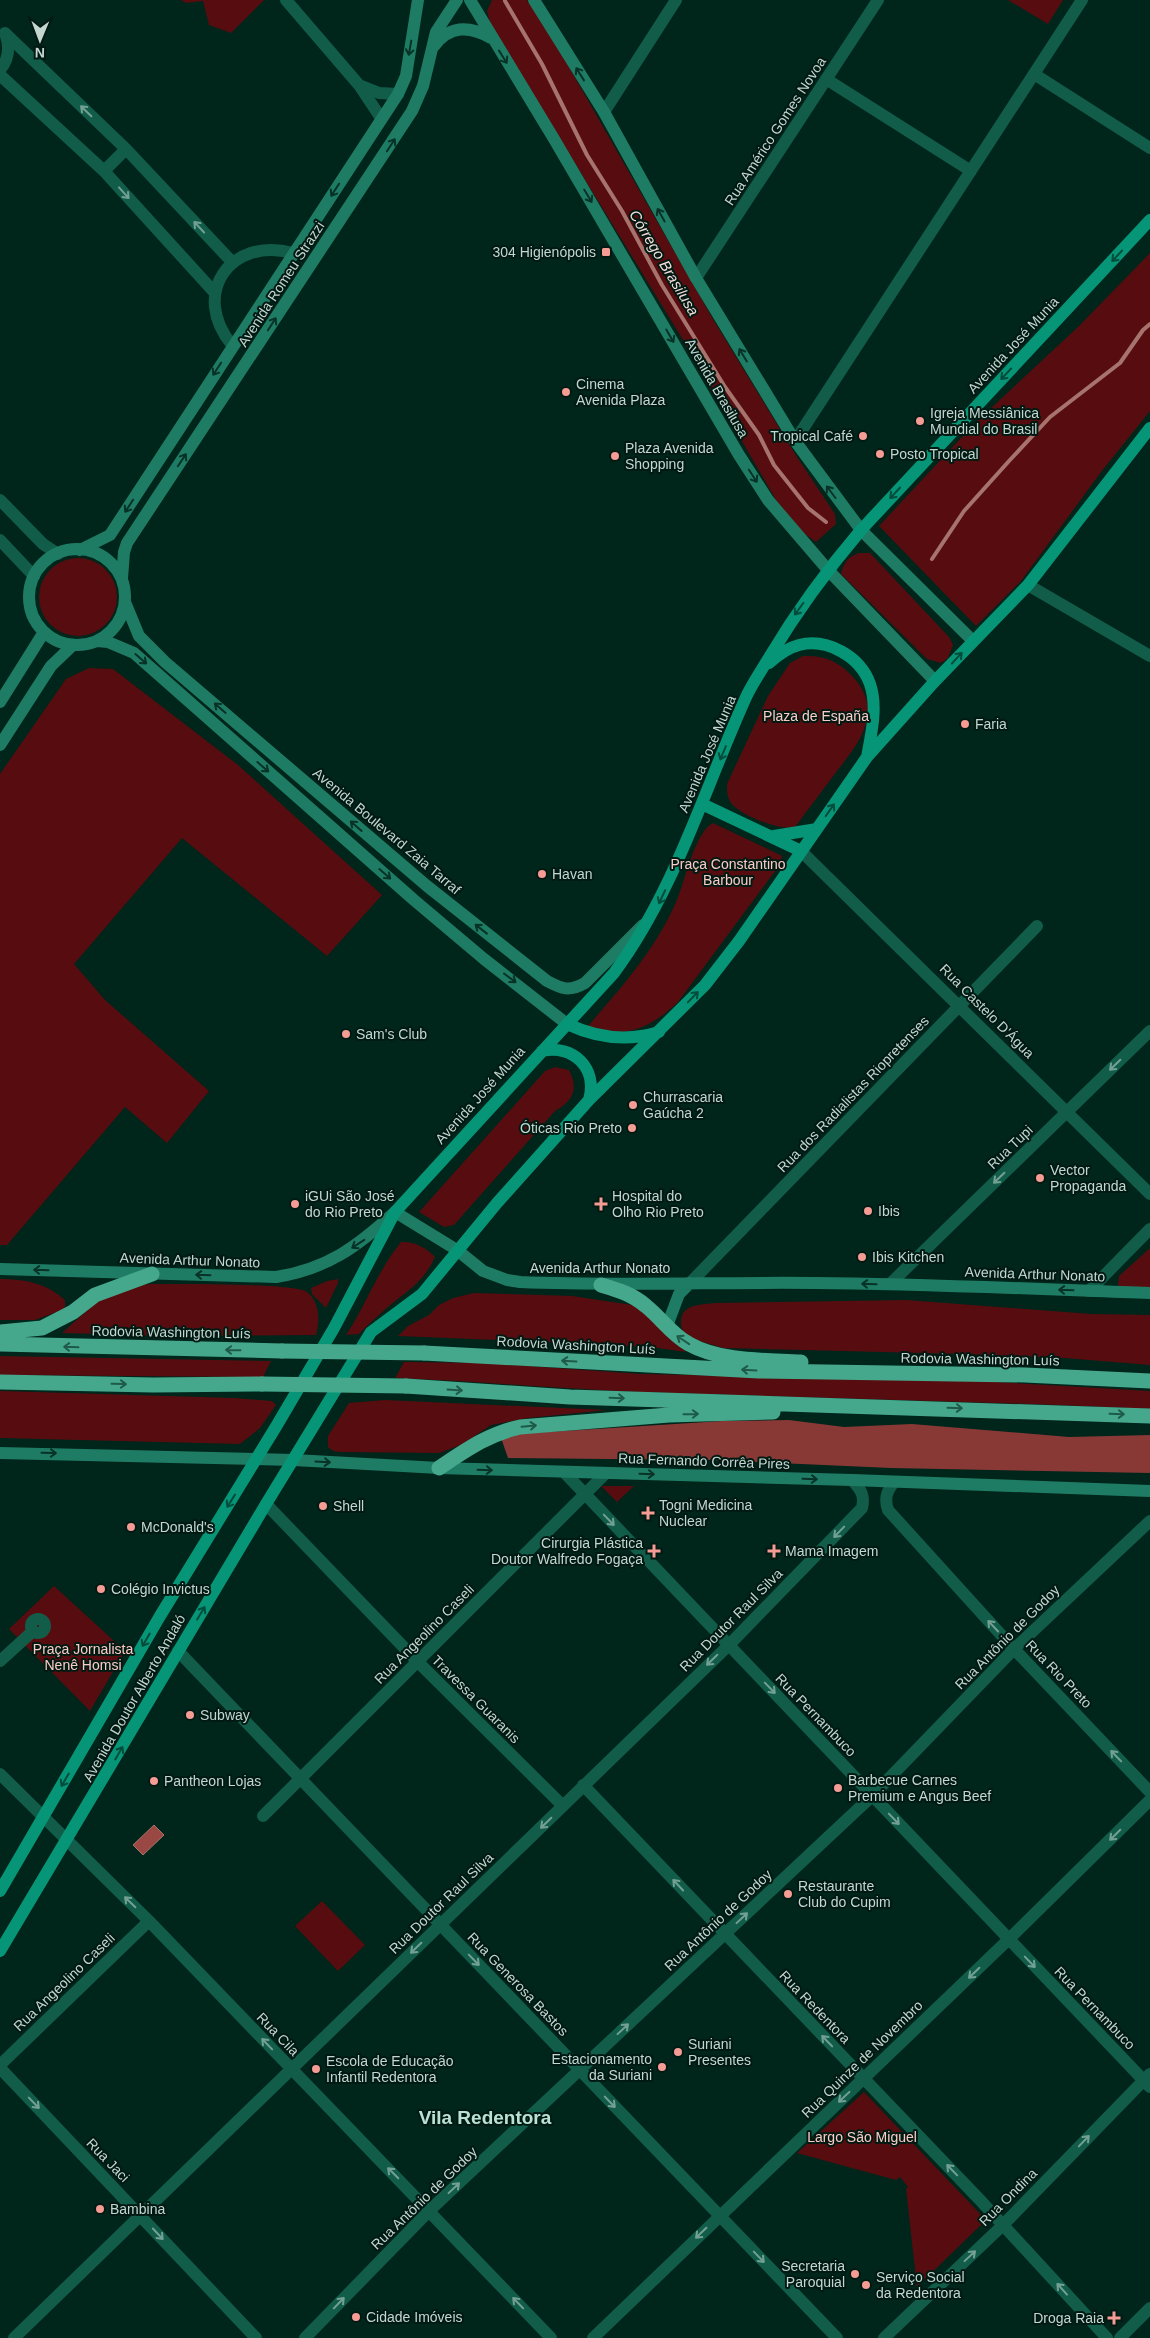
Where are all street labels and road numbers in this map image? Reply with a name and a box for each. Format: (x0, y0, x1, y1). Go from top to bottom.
street label: Rua Américo Gomes Novoa (721, 54, 829, 208)
street label: Avenida Romeu Strazzi (235, 218, 327, 350)
street label: Avenida José Munia (964, 293, 1062, 396)
street label: Avenida Brasilusa (682, 336, 752, 441)
street label: Avenida José Munia (675, 693, 739, 815)
street label: Avenida Boulevard Zaia Tarraf (310, 765, 464, 898)
street label: Rua Castelo D'Água (937, 961, 1037, 1061)
street label: Rua dos Radialistas Riopretenses (774, 1013, 932, 1175)
street label: Avenida José Munia (432, 1043, 528, 1147)
street label: Rua Tupi (984, 1122, 1036, 1172)
street label: Avenida Arthur Nonato (119, 1250, 261, 1270)
street label: Avenida Arthur Nonato (530, 1260, 671, 1276)
street label: Avenida Arthur Nonato (964, 1264, 1106, 1284)
street label: Rodovia Washington Luís (91, 1323, 251, 1341)
street label: Rodovia Washington Luís (496, 1333, 656, 1357)
street label: Rodovia Washington Luís (900, 1350, 1060, 1368)
street label: Rua Fernando Corrêa Pires (618, 1450, 790, 1472)
street label: Rua Doutor Raul Silva (676, 1565, 786, 1675)
street label: Rua Angeolino Caseli (371, 1581, 477, 1687)
street label: Rua Antônio de Godoy (952, 1582, 1062, 1692)
street label: Avenida Doutor Alberto Andaló (79, 1611, 189, 1784)
street label: Rua Rio Preto (1023, 1637, 1095, 1711)
street label: Travessa Guaranis (429, 1652, 523, 1746)
street label: Rua Pernambuco (772, 1670, 860, 1760)
street label: Rua Doutor Raul Silva (386, 1849, 497, 1957)
street label: Rua Antônio de Godoy (661, 1866, 775, 1974)
street label: Rua Generosa Bastos (464, 1929, 572, 2039)
street label: Rua Angeolino Caseli (10, 1930, 118, 2034)
street label: Rua Pernambuco (1051, 1963, 1139, 2053)
street label: Rua Redentora (776, 1967, 854, 2047)
street label: Rua Quinze de Novembro (798, 1997, 926, 2121)
street label: Rua Cila (254, 2009, 303, 2059)
street label: Rua Jaci (83, 2135, 133, 2185)
street label: Rua Antônio de Godoy (368, 2143, 480, 2253)
street label: Rua Ondina (976, 2165, 1040, 2229)

